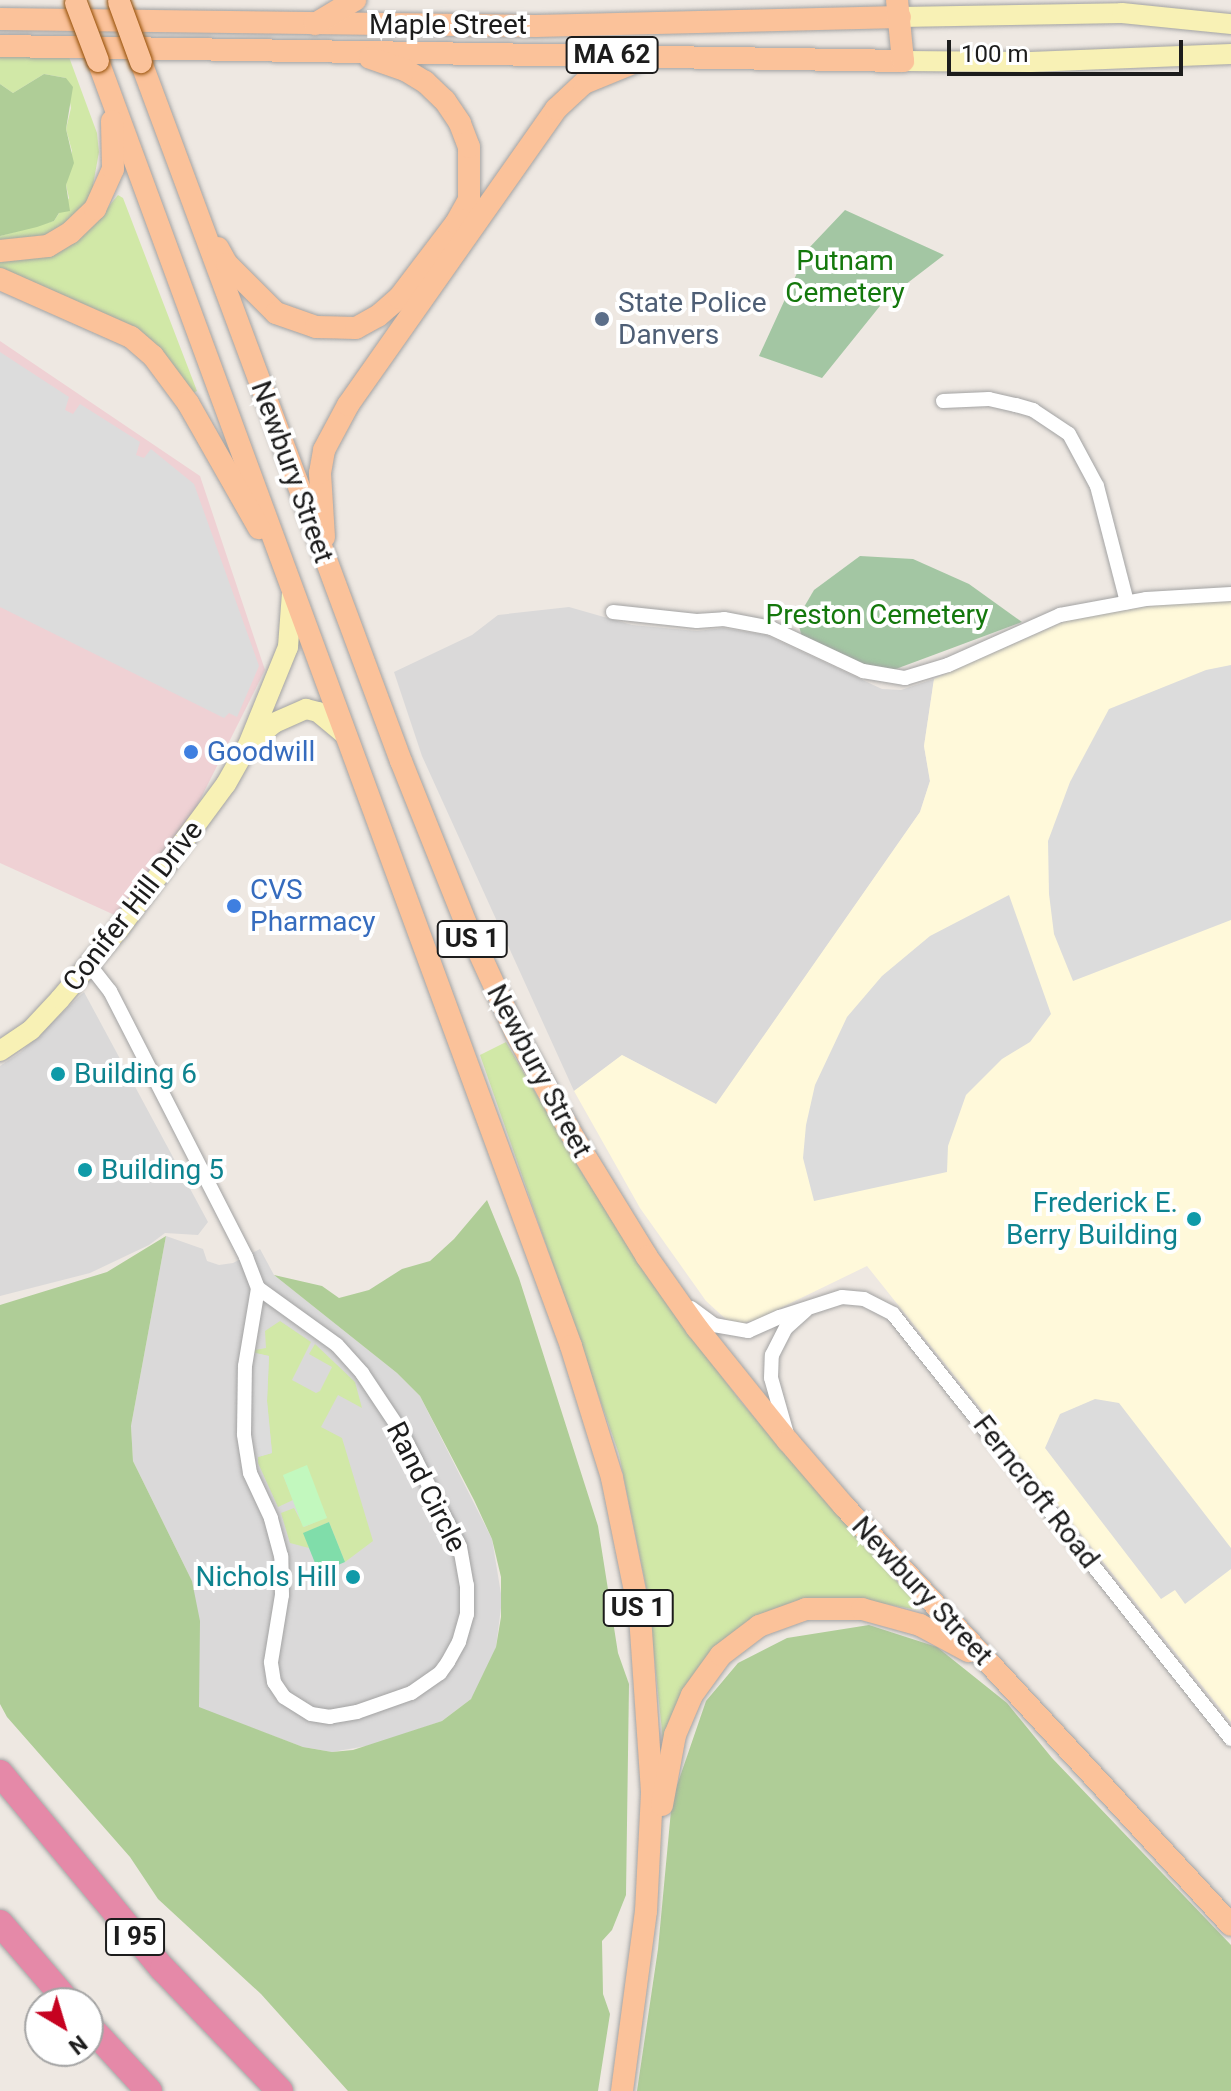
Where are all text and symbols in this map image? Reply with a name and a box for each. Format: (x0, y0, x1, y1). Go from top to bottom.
street label: Maple Street (369, 8, 527, 42)
scale bar (951, 24, 1187, 74)
road number: MA 62 (564, 33, 660, 77)
text: 100 m (961, 40, 1028, 68)
park label: Putnam Cemetery (785, 244, 905, 310)
place label: State Police Danvers (618, 286, 767, 352)
marker: State Police Danvers (593, 310, 611, 328)
street label: Newbury Street (244, 377, 340, 567)
park label: Preston Cemetery (766, 598, 988, 632)
place label: Goodwill (207, 735, 315, 769)
marker: Goodwill (182, 743, 200, 761)
street label: Conifer Hill Drive (56, 814, 210, 998)
place label: CVS Pharmacy (250, 873, 375, 939)
marker: CVS Pharmacy (225, 897, 243, 915)
road number: US 1 (436, 917, 508, 961)
street label: Newbury Street (479, 979, 599, 1163)
place label: Building 6 (74, 1057, 197, 1091)
marker: Building 6 (49, 1065, 67, 1083)
place label: Building 5 (101, 1153, 224, 1187)
marker: Building 5 (76, 1161, 94, 1179)
place label: Frederick E. Berry Building (1006, 1186, 1178, 1252)
marker: Frederick E. Berry Building (1185, 1210, 1203, 1228)
street label: Ferncroft Road (966, 1409, 1106, 1575)
street label: Rand Circle (379, 1416, 473, 1558)
street label: Newbury Street (845, 1510, 999, 1672)
place label: Nichols Hill (196, 1560, 337, 1594)
marker: Nichols Hill (344, 1568, 362, 1586)
road number: US 1 (602, 1586, 674, 1630)
road number: I 95 (105, 1915, 165, 1959)
north arrow (24, 1987, 104, 2067)
text: N (64, 2030, 92, 2059)

